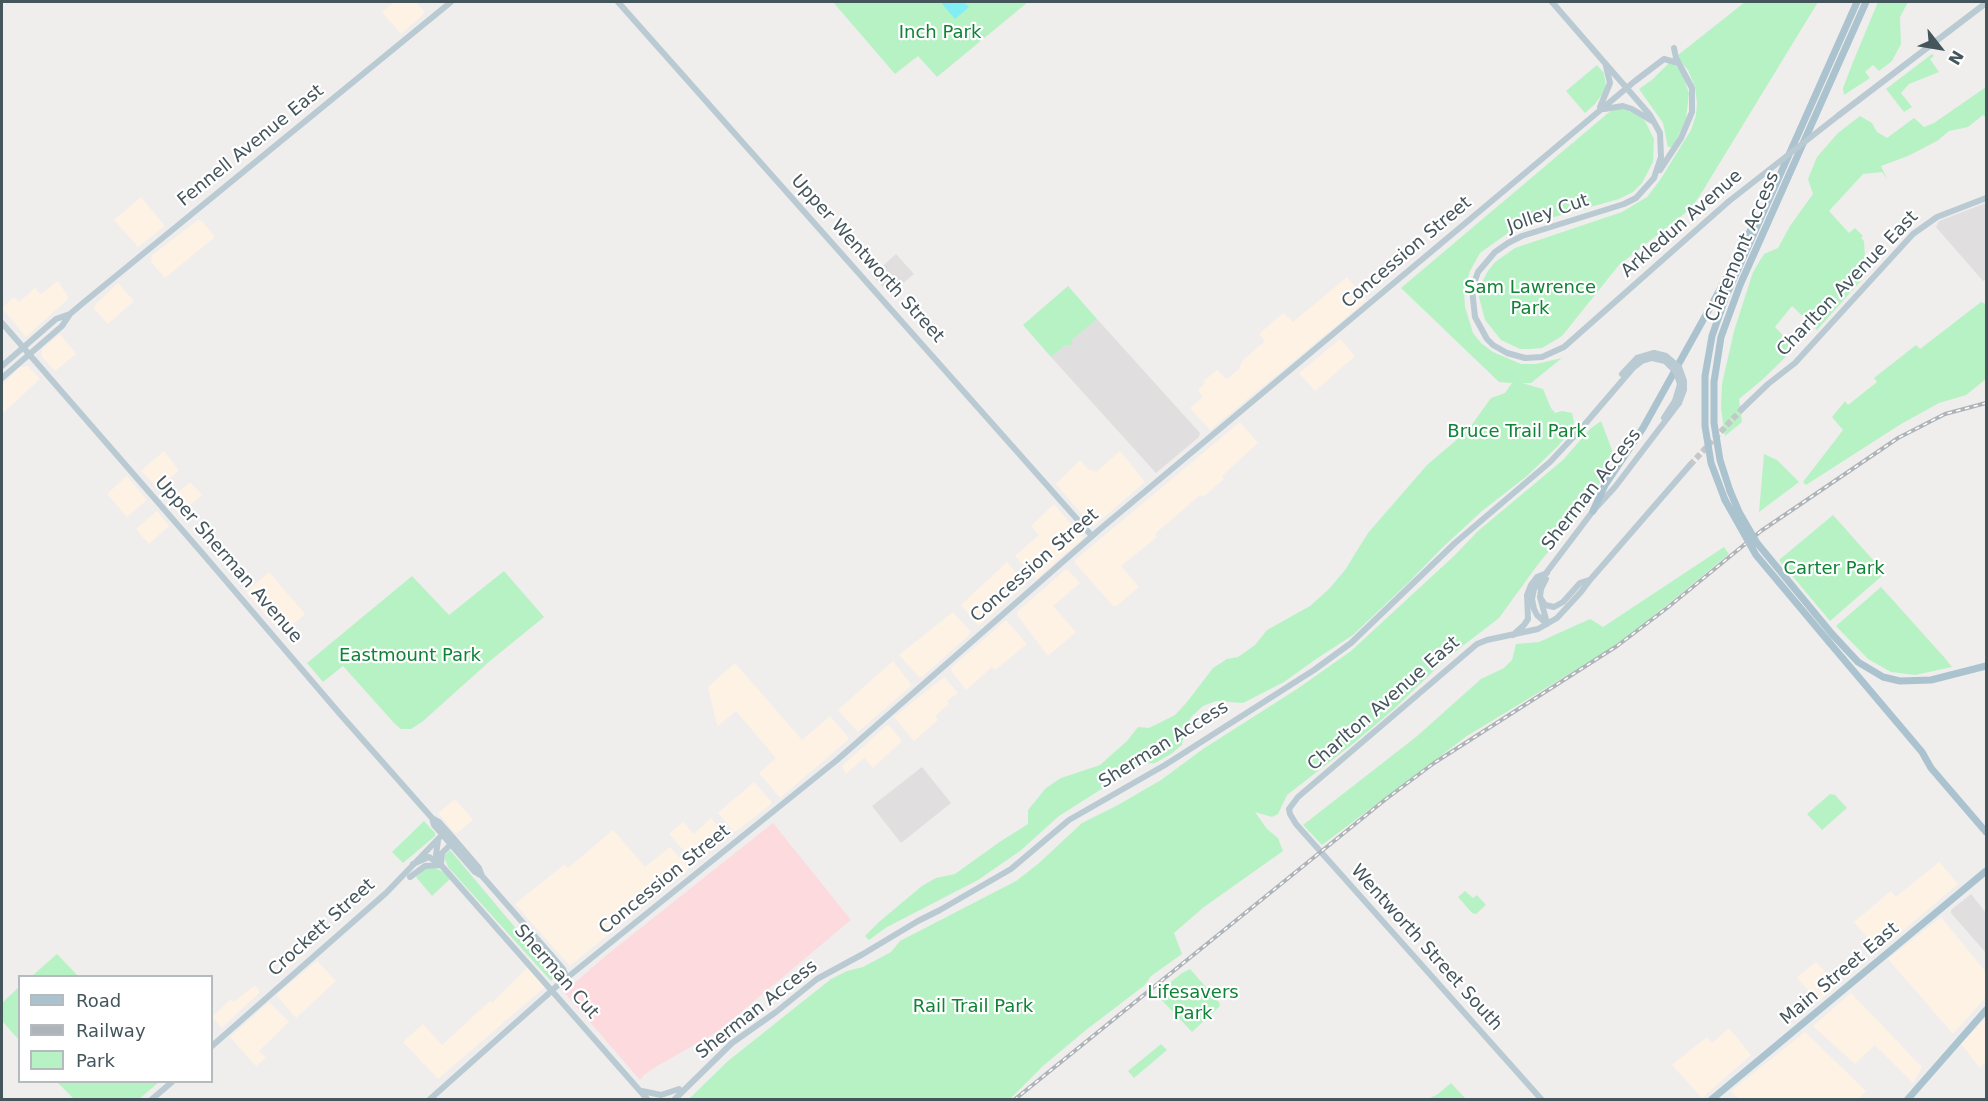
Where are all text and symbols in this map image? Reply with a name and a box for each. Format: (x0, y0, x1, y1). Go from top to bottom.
north arrow (1910, 18, 1970, 78)
park label: Inch Park (899, 22, 981, 44)
text: N (1944, 47, 1967, 68)
street label: Fennell Avenue East (174, 80, 328, 212)
street label: Arkledun Avenue (1617, 166, 1747, 282)
street label: Claremont Access (1702, 169, 1784, 325)
street label: Upper Wentworth Street (786, 171, 948, 347)
street label: Jolley Cut (1504, 190, 1592, 238)
street label: Concession Street (1338, 192, 1476, 314)
street label: Charlton Avenue East (1773, 207, 1923, 361)
park label: Sam Lawrence Park (1464, 277, 1596, 320)
park label: Bruce Trail Park (1447, 421, 1587, 443)
street label: Sherman Access (1538, 425, 1646, 555)
street label: Upper Sherman Avenue (150, 472, 306, 648)
street label: Concession Street (967, 505, 1103, 627)
park label: Carter Park (1783, 558, 1885, 580)
street label: Charlton Avenue East (1304, 632, 1464, 776)
park label: Eastmount Park (339, 645, 481, 667)
street label: Sherman Access (1095, 697, 1233, 793)
street label: Concession Street (595, 820, 735, 940)
street label: Wentworth Street South (1346, 860, 1506, 1036)
street label: Crockett Street (264, 875, 380, 981)
street label: Main Street East (1776, 918, 1904, 1030)
street label: Sherman Cut (509, 920, 603, 1024)
street label: Sherman Access (692, 956, 822, 1064)
legend (18, 975, 213, 1083)
park label: Lifesavers Park (1147, 982, 1239, 1024)
text: Road (76, 990, 121, 1011)
park label: Rail Trail Park (913, 996, 1033, 1018)
text: Railway (76, 1020, 146, 1041)
text: Park (76, 1050, 115, 1071)

